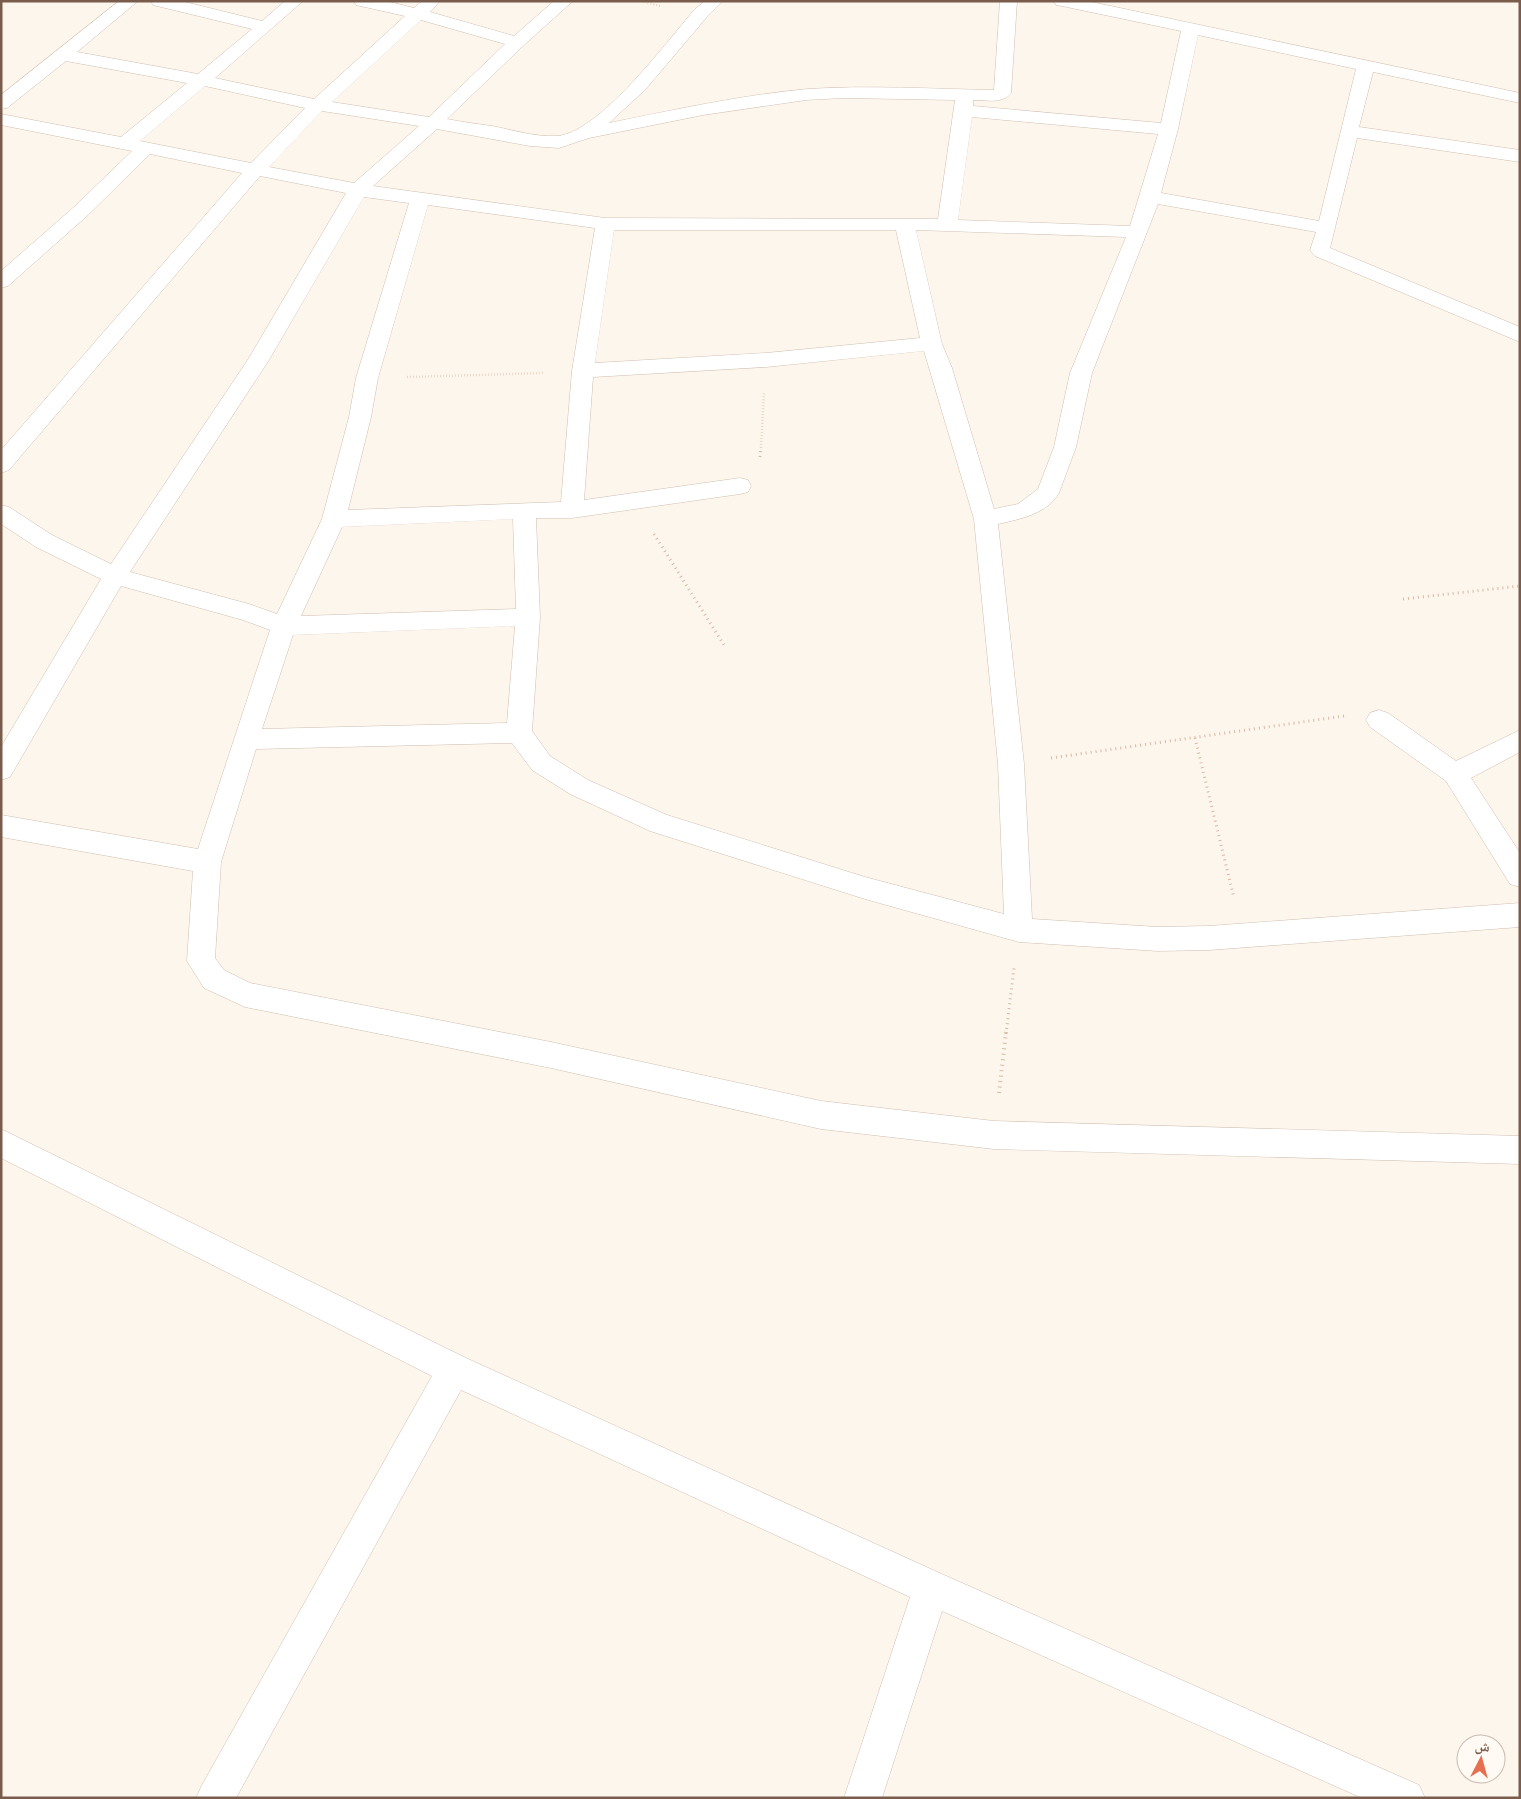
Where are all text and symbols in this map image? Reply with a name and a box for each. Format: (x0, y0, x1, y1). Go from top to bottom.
north arrow (1456, 1734, 1506, 1784)
text: ش (1474, 1736, 1491, 1756)

